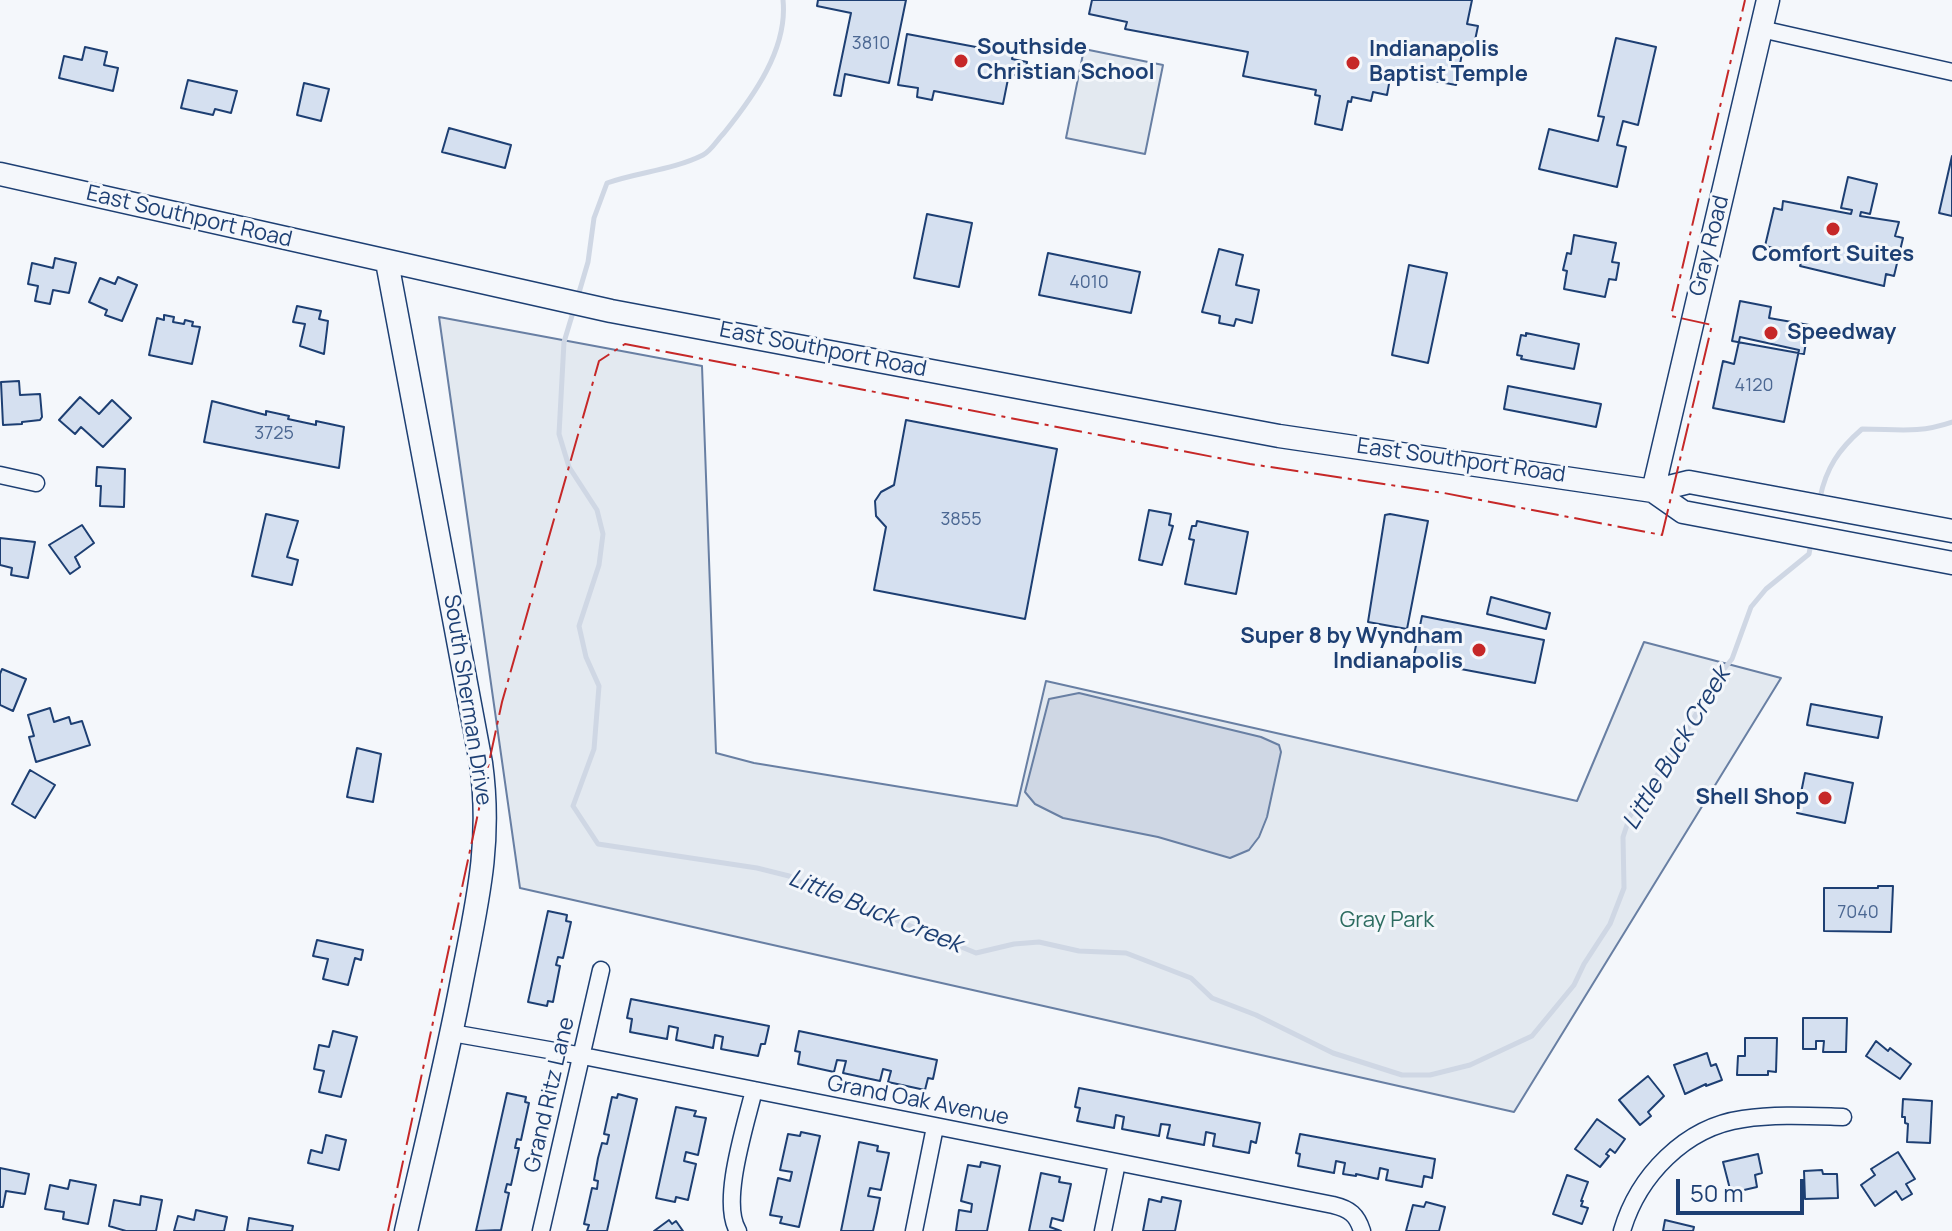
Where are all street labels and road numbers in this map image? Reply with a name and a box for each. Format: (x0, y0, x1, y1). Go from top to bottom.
street label: East Southport Road (84, 180, 294, 254)
street label: Gray Road (1685, 193, 1735, 299)
street label: East Southport Road (717, 317, 929, 383)
street label: East Southport Road (1355, 433, 1567, 489)
street label: South Sherman Drive (437, 593, 497, 807)
street label: Grand Ritz Lane (519, 1015, 581, 1175)
street label: Grand Oak Avenue (825, 1070, 1011, 1132)

